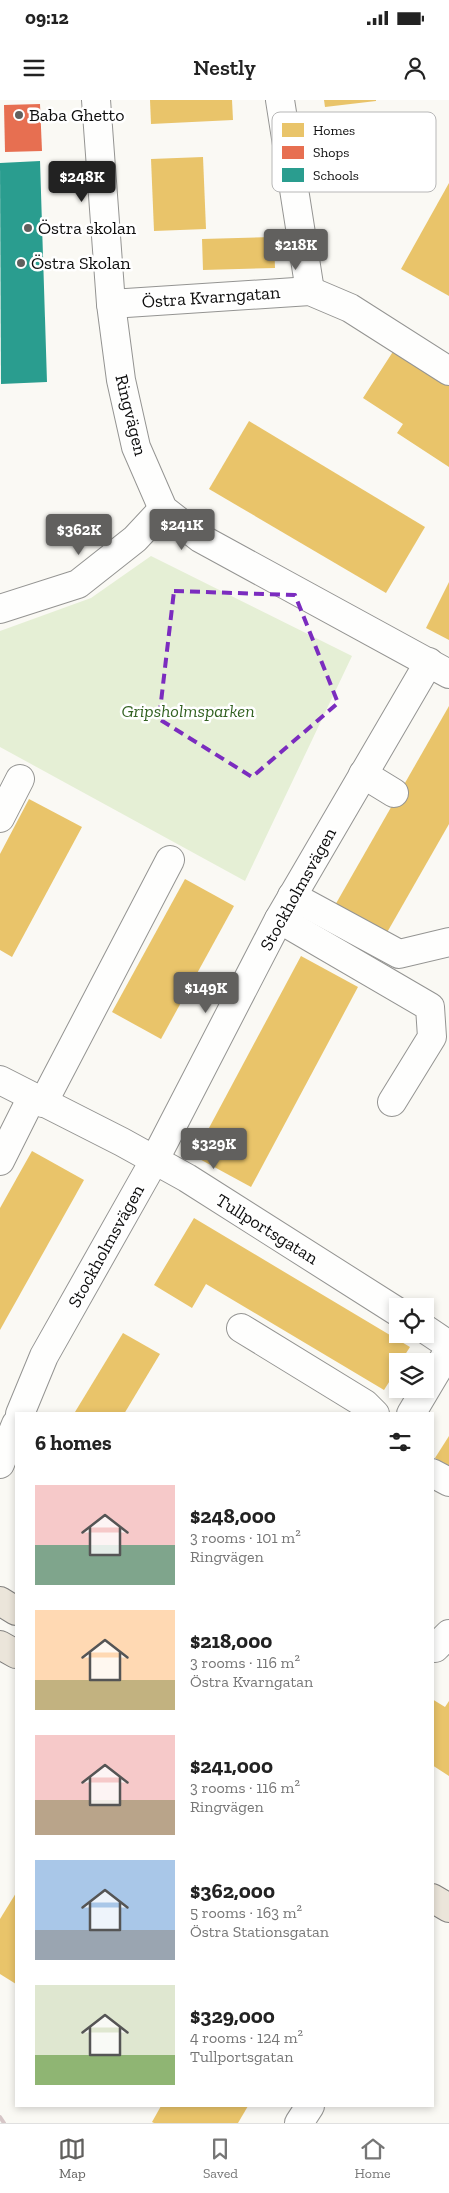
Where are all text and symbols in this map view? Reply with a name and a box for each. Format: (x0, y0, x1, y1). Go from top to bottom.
text: 09:12 (25, 6, 69, 29)
icon: menu (20, 54, 48, 82)
text: Nestly (193, 54, 256, 81)
icon: person (401, 54, 429, 82)
place label: Baba Ghetto (29, 104, 125, 126)
marker: Baba Ghetto (13, 109, 25, 121)
legend (272, 112, 436, 192)
text: Homes (313, 122, 355, 139)
text: Shops (313, 144, 349, 161)
pin: $248K (47, 161, 117, 203)
text: $248K (60, 167, 104, 186)
text: Schools (313, 167, 359, 184)
place label: Östra skolan (38, 217, 137, 239)
marker: Östra skolan (22, 222, 34, 234)
pin: $218K (261, 228, 331, 271)
text: $218K (275, 235, 317, 254)
place label: Östra Skolan (31, 252, 131, 274)
marker: Östra Skolan (15, 257, 27, 269)
street label: Östra Kvarngatan (141, 281, 282, 313)
street label: Ringvägen (110, 372, 152, 459)
pin: $241K (147, 508, 217, 551)
pin: $362K (44, 514, 114, 556)
text: $241K (161, 515, 203, 534)
text: $362K (57, 520, 101, 539)
park label: Gripsholmsparken (121, 700, 255, 722)
street label: Stockholmsvägen (255, 823, 341, 954)
pin: $149K (171, 972, 241, 1014)
text: $149K (185, 978, 227, 997)
pin: $329K (179, 1128, 249, 1170)
text: $329K (192, 1134, 236, 1153)
street label: Stockholmsvägen (63, 1180, 149, 1311)
street label: Tullportsgatan (212, 1189, 323, 1270)
map controls (389, 1298, 434, 1398)
button: locate (389, 1298, 434, 1343)
button: layers (389, 1353, 434, 1398)
icon: filters (386, 1428, 414, 1456)
text: 6 homes (35, 1430, 112, 1455)
text: $248,000 (190, 1503, 276, 1528)
icon: home (75, 1505, 135, 1565)
text: 3 rooms · 101 m² (190, 1528, 301, 1547)
text: Ringvägen (190, 1547, 264, 1566)
text: $218,000 (190, 1628, 272, 1653)
icon: home (75, 1630, 135, 1690)
text: 3 rooms · 116 m² (190, 1653, 300, 1672)
text: Östra Kvarngatan (190, 1672, 313, 1691)
text: $241,000 (190, 1753, 273, 1778)
icon: home (75, 1755, 135, 1815)
text: 3 rooms · 116 m² (190, 1778, 300, 1797)
text: Ringvägen (190, 1797, 264, 1816)
text: $362,000 (190, 1878, 275, 1903)
icon: home (75, 1880, 135, 1940)
text: 5 rooms · 163 m² (190, 1903, 302, 1922)
text: Östra Stationsgatan (190, 1922, 329, 1941)
text: $329,000 (190, 2003, 275, 2028)
icon: home (75, 2005, 135, 2065)
text: 4 rooms · 124 m² (190, 2028, 303, 2047)
text: Tullportsgatan (190, 2047, 293, 2066)
tab: Map (58, 2135, 86, 2182)
tab: Saved (203, 2135, 238, 2182)
tab: Home (355, 2135, 391, 2182)

